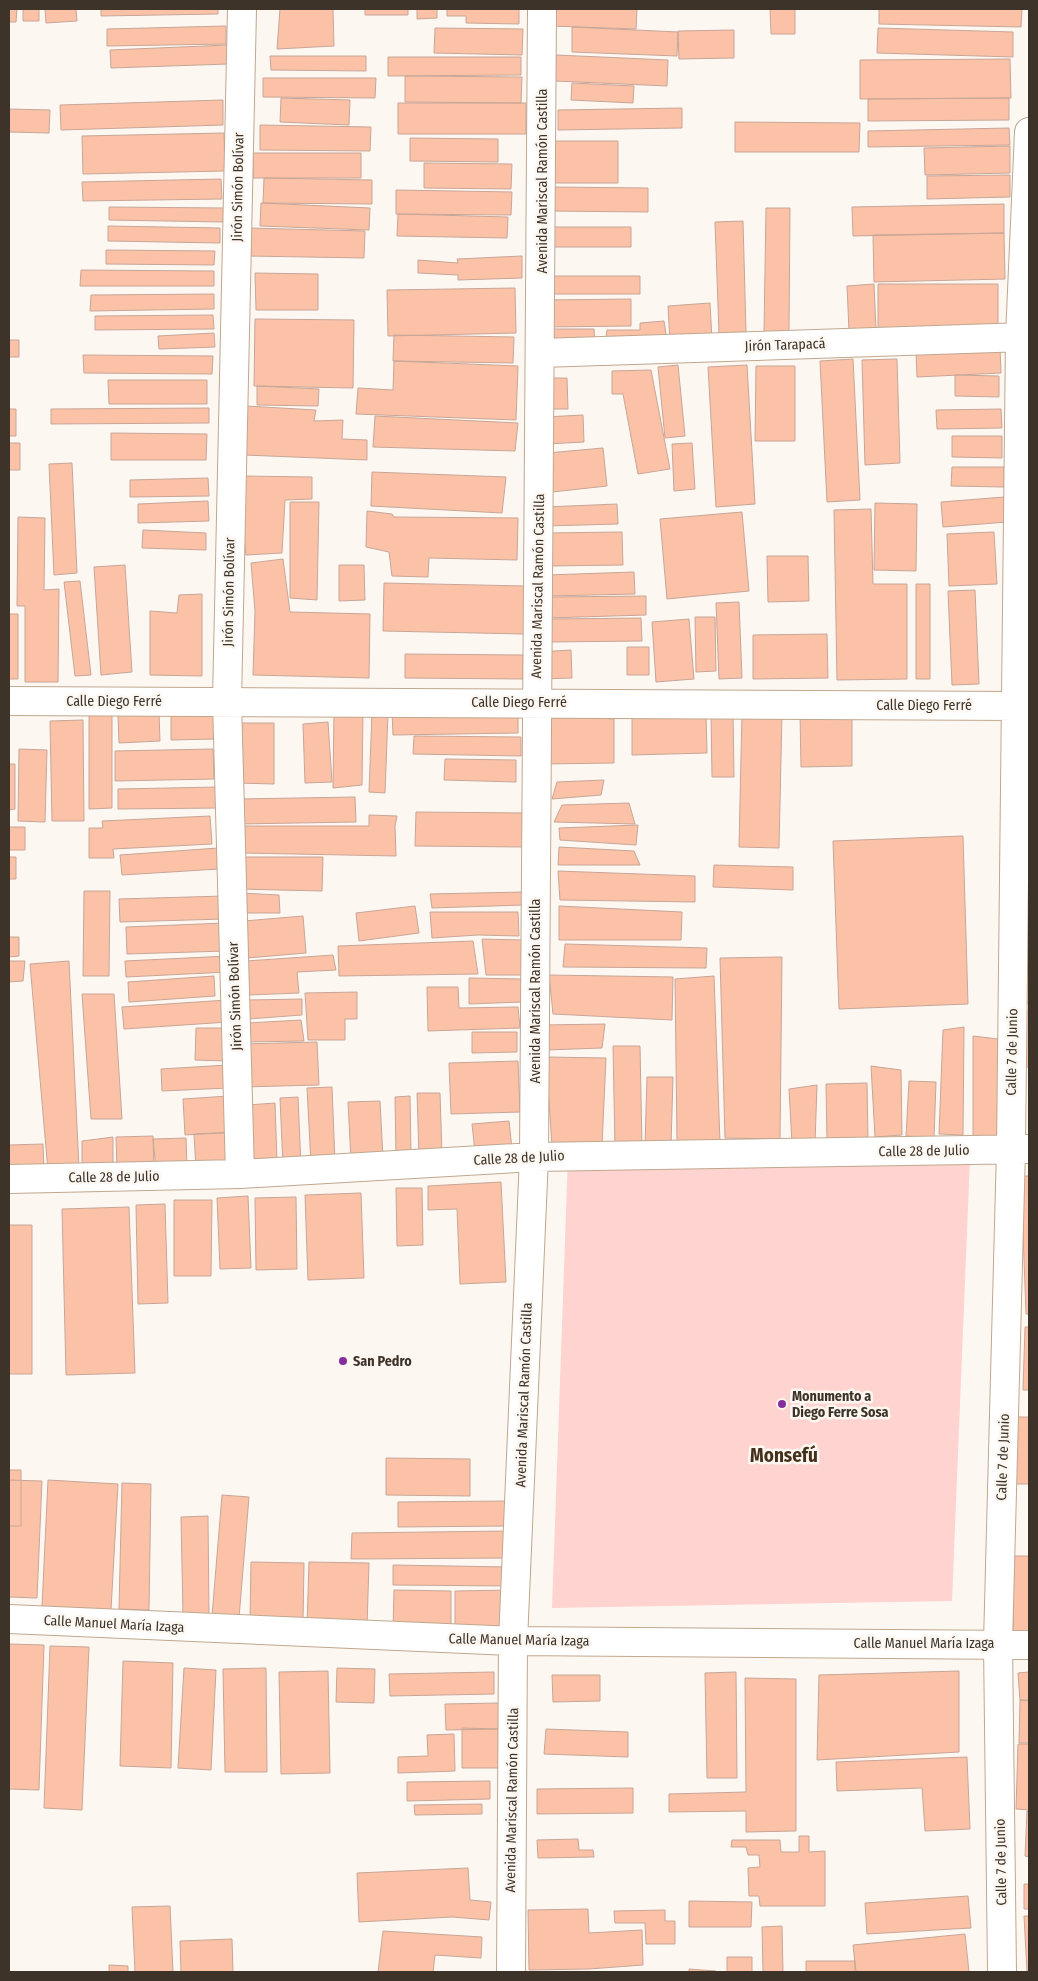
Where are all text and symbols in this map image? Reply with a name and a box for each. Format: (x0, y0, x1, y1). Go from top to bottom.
street label: Avenida Mariscal Ramón Castilla (534, 88, 551, 273)
street label: Jirón Simón Bolívar (229, 132, 247, 242)
street label: Jirón Tarapacá (744, 335, 826, 355)
street label: Avenida Mariscal Ramón Castilla (528, 493, 548, 679)
street label: Jirón Simón Bolívar (220, 537, 238, 647)
street label: Calle Diego Ferré (66, 693, 162, 710)
street label: Calle Diego Ferré (471, 694, 567, 711)
street label: Calle Diego Ferré (876, 697, 972, 714)
street label: Avenida Mariscal Ramón Castilla (527, 898, 544, 1083)
street label: Jirón Simón Bolívar (225, 941, 245, 1051)
street label: Calle 7 de Junio (1003, 1008, 1021, 1096)
street label: Calle 28 de Julio (878, 1142, 970, 1160)
street label: Calle 28 de Julio (473, 1147, 565, 1169)
street label: Calle 28 de Julio (68, 1168, 160, 1186)
street label: Avenida Mariscal Ramón Castilla (512, 1302, 536, 1488)
place label: San Pedro (353, 1353, 412, 1370)
marker: San Pedro (337, 1355, 349, 1367)
place label: Monumento a Diego Ferre Sosa (792, 1388, 889, 1421)
marker: Monumento a Diego Ferre Sosa (776, 1398, 788, 1410)
street label: Calle 7 de Junio (993, 1413, 1013, 1501)
district label: Monsefú (750, 1444, 818, 1467)
street label: Calle Manuel María Izaga (43, 1612, 185, 1636)
street label: Calle Manuel María Izaga (448, 1630, 590, 1650)
street label: Calle Manuel María Izaga (854, 1635, 995, 1652)
street label: Avenida Mariscal Ramón Castilla (502, 1707, 522, 1893)
street label: Calle 7 de Junio (992, 1818, 1010, 1906)

